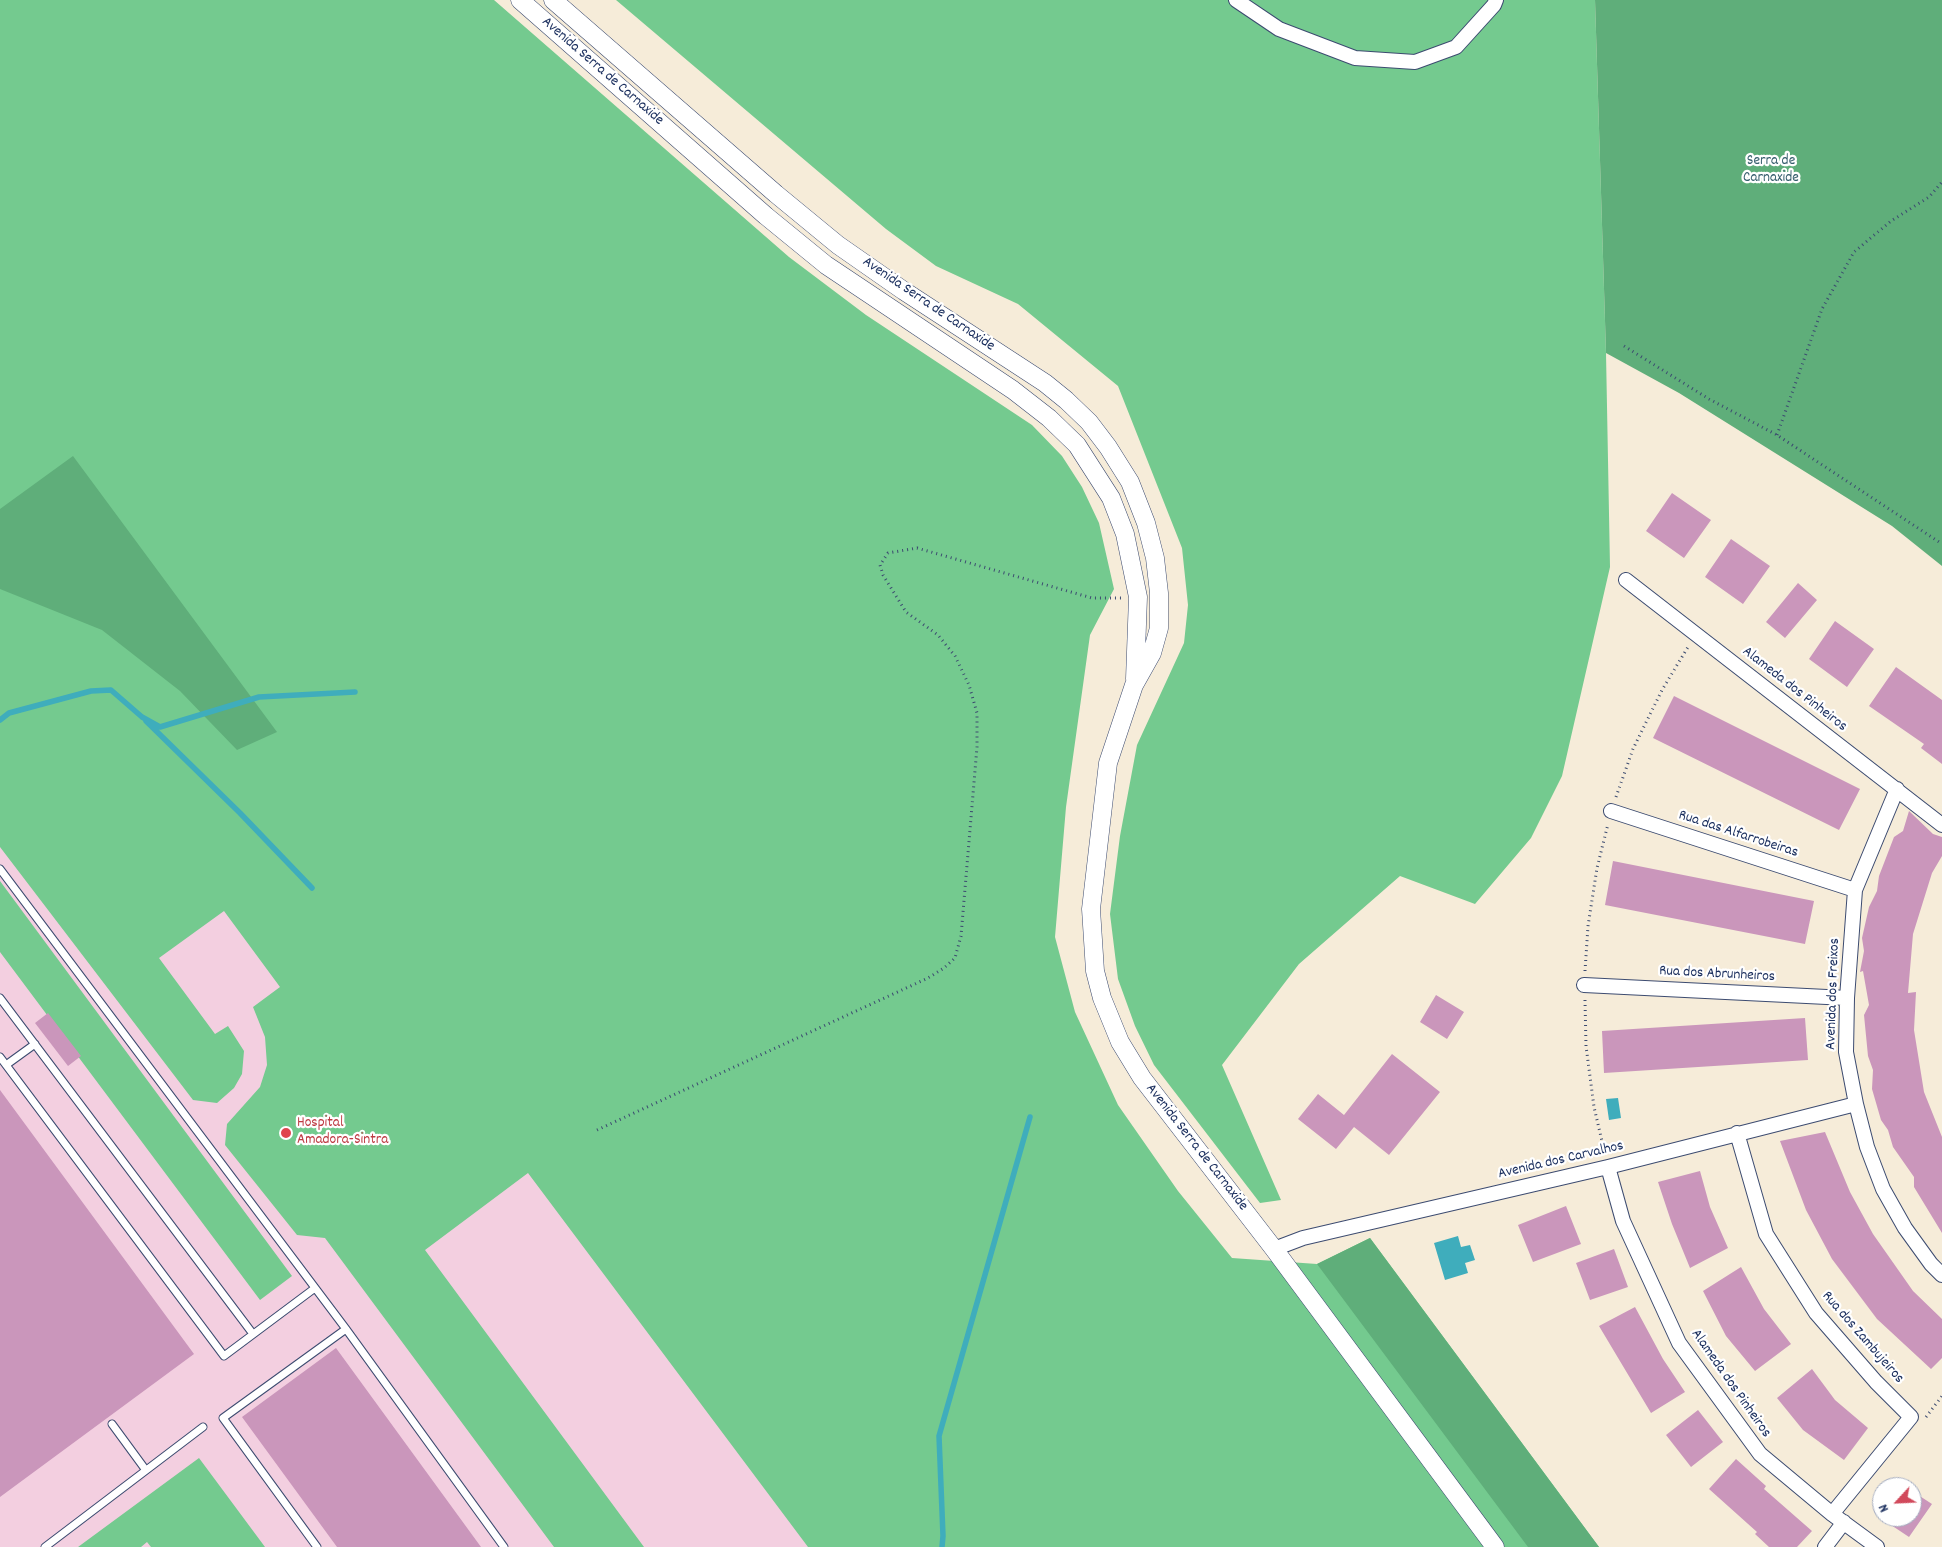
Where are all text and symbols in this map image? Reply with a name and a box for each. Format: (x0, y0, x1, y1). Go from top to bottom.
street label: Avenida Serra de Carnaxide (537, 14, 667, 130)
park label: Serra de Carnaxide (1743, 153, 1799, 188)
street label: Avenida Serra de Carnaxide (858, 254, 998, 356)
street label: Alameda dos Pinheiros (1738, 644, 1850, 736)
street label: Rua das Alfarrobeiras (1676, 807, 1800, 863)
street label: Avenida dos Freixos (1823, 938, 1845, 1050)
street label: Rua dos Abrunheiros (1659, 963, 1775, 987)
street label: Avenida Serra de Carnaxide (1141, 1081, 1251, 1215)
place label: Hospital Amadora-Sintra (297, 1115, 388, 1150)
marker: Hospital Amadora-Sintra (279, 1126, 293, 1140)
street label: Avenida dos Carvalhos (1496, 1138, 1626, 1184)
street label: Rua dos Zambujeiros (1817, 1288, 1907, 1388)
street label: Alameda dos Pinheiros (1686, 1326, 1774, 1442)
north arrow (1872, 1477, 1922, 1527)
text: N (1874, 1501, 1895, 1515)

